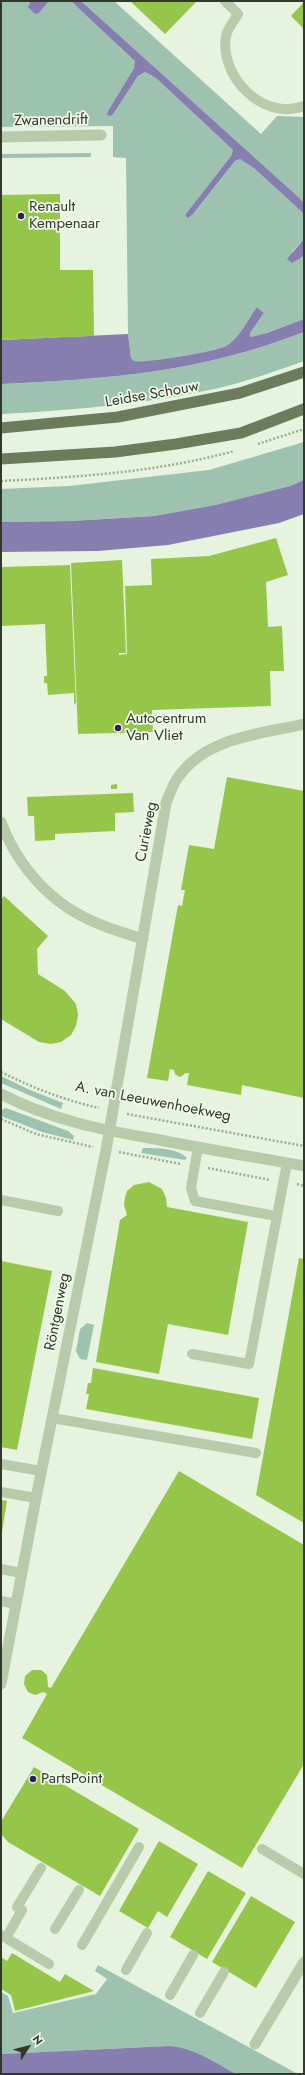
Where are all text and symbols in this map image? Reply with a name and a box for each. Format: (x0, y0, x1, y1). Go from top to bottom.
street label: Zwanendrift (14, 111, 88, 131)
place label: Renault Kempenaar (29, 198, 100, 233)
marker: Renault Kempenaar (16, 211, 26, 221)
street label: Leidse Schouw (104, 378, 200, 412)
place label: Autocentrum Van Vliet (126, 710, 206, 745)
marker: Autocentrum Van Vliet (113, 723, 123, 733)
street label: Curieweg (132, 800, 162, 864)
street label: A. van Leeuwenhoekweg (74, 1078, 232, 1126)
street label: Röntgenweg (42, 1272, 74, 1352)
place label: PartsPoint (41, 1770, 102, 1788)
marker: PartsPoint (28, 1774, 38, 1784)
north arrow (8, 2027, 48, 2067)
text: N (29, 2032, 47, 2048)

